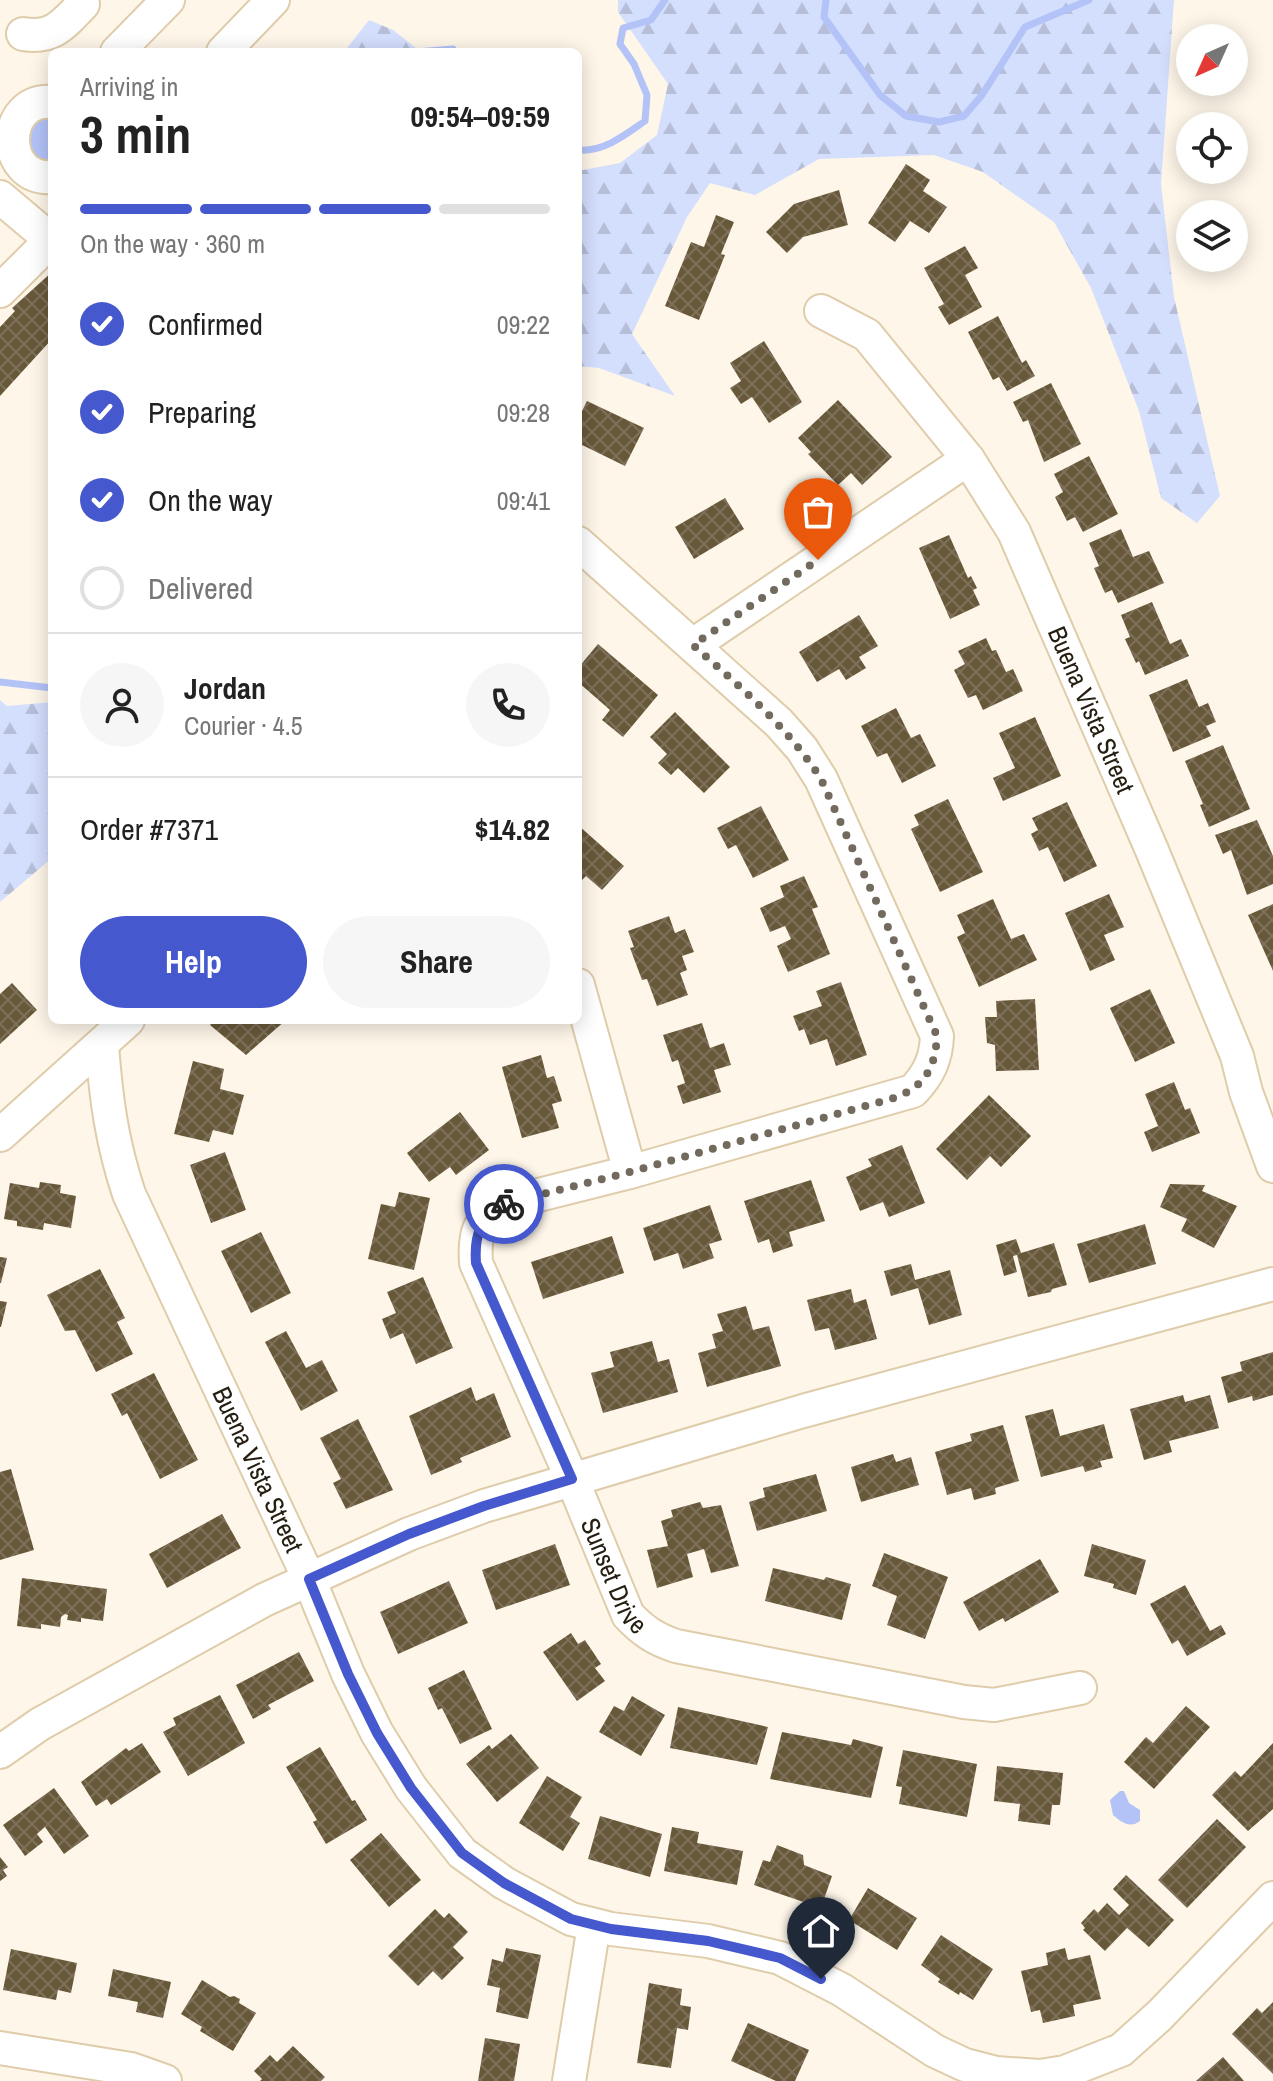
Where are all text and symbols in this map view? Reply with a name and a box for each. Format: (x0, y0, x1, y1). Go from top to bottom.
north arrow (1176, 24, 1248, 96)
map controls (1176, 24, 1248, 272)
text: Arriving in (80, 69, 178, 104)
text: 09:54–09:59 (411, 96, 550, 136)
text: 3 min (80, 99, 191, 169)
button: locate (1176, 112, 1248, 184)
button: layers (1176, 200, 1248, 272)
text: On the way · 360 m (80, 226, 265, 261)
icon: check (80, 302, 124, 346)
text: Confirmed (148, 304, 263, 344)
text: 09:22 (497, 307, 550, 342)
icon: check (80, 390, 124, 434)
text: Preparing (148, 392, 256, 432)
text: 09:28 (497, 395, 550, 430)
icon: check (80, 478, 124, 522)
pin (784, 478, 852, 560)
text: On the way (148, 480, 272, 520)
text: 09:41 (497, 483, 550, 518)
icon: bag (796, 490, 840, 534)
text: Delivered (148, 568, 253, 608)
street label: Buena Vista Street (1040, 621, 1143, 799)
button: person (80, 663, 164, 747)
button: phone (466, 663, 550, 747)
text: Jordan (184, 668, 266, 708)
text: Courier · 4.5 (184, 708, 303, 743)
text: Order #7371 (80, 809, 218, 849)
text: $14.82 (475, 809, 550, 849)
button: Help (80, 916, 307, 1008)
button: Share (323, 916, 550, 1008)
courier (464, 1164, 544, 1244)
icon: bike (482, 1182, 526, 1226)
street label: Buena Vista Street (205, 1381, 312, 1558)
street label: Sunset Drive (573, 1513, 654, 1642)
pin (787, 1897, 855, 1979)
icon: home (799, 1909, 843, 1953)

